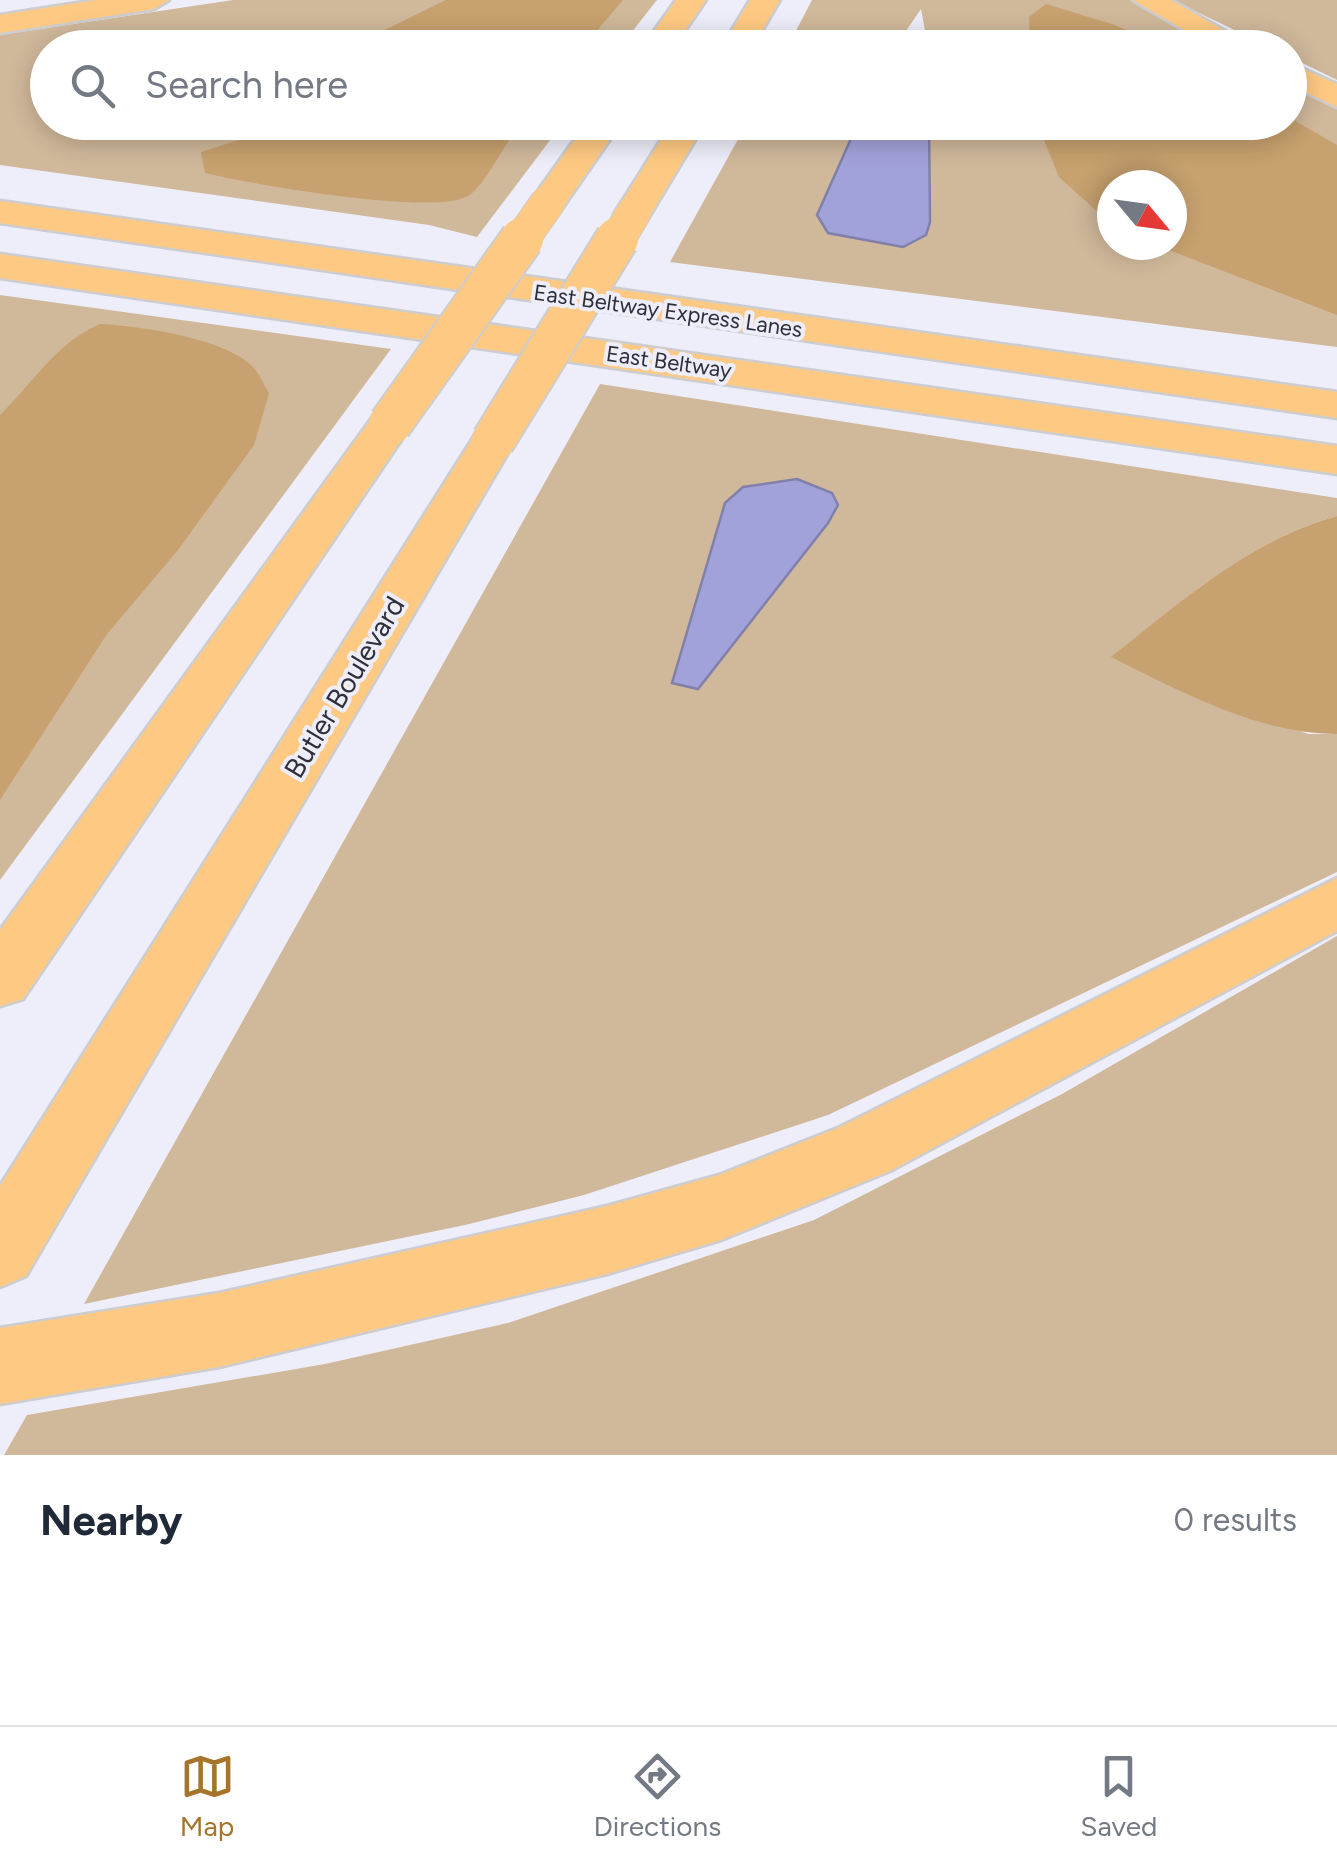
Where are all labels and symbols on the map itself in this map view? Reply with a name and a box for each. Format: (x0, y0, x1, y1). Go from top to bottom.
north arrow (1097, 170, 1187, 260)
street label: East Beltway Express Lanes (532, 279, 804, 343)
street label: East Beltway (604, 340, 734, 384)
street label: Butler Boulevard (276, 590, 412, 784)

